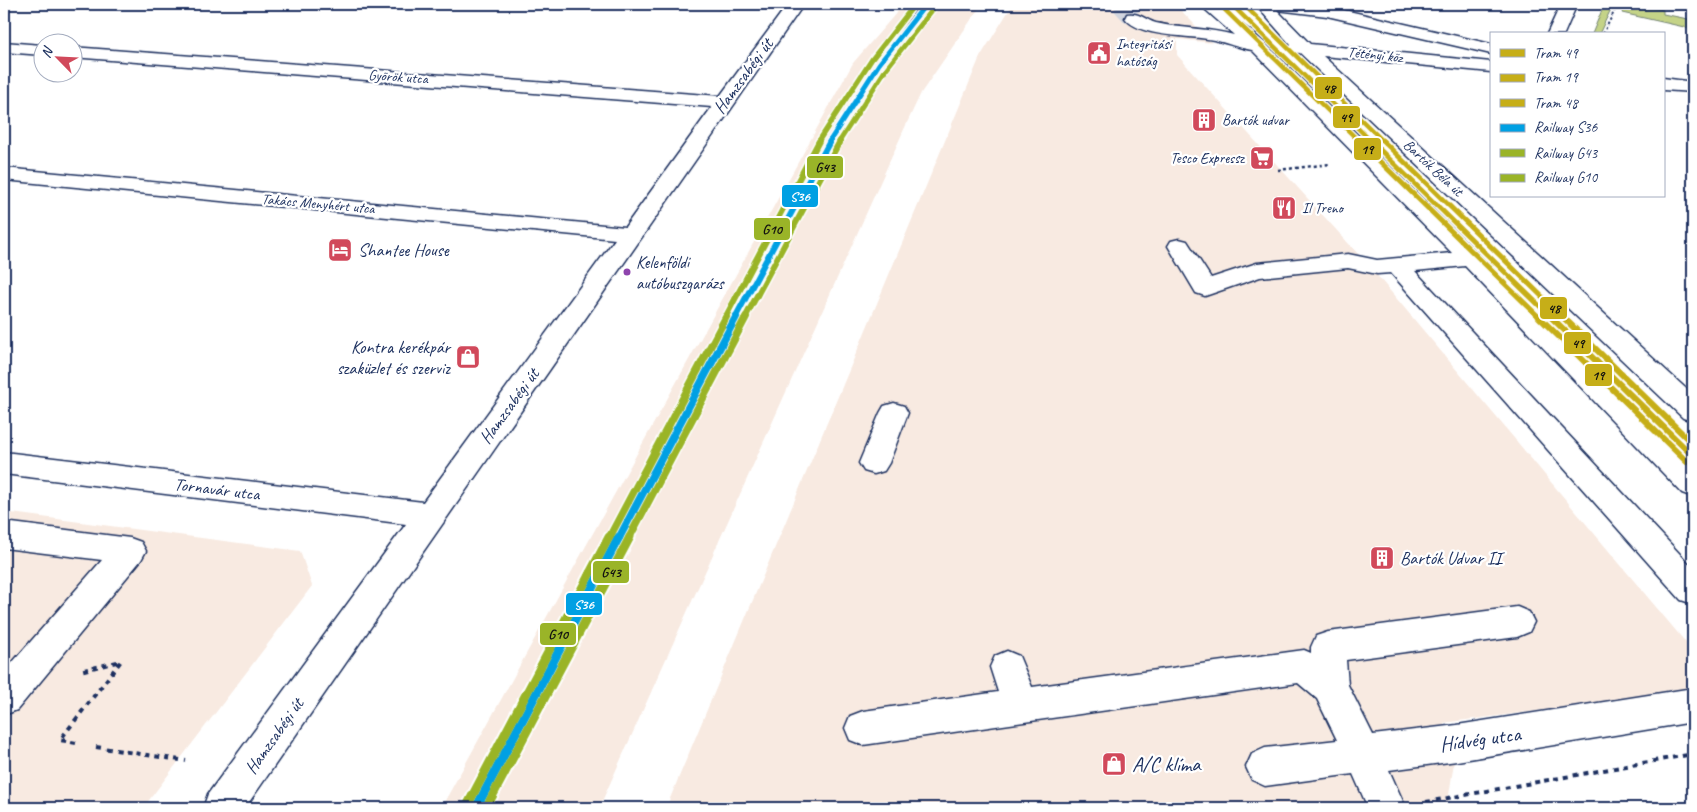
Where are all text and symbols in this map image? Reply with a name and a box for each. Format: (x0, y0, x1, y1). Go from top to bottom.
north arrow (32, 32, 82, 82)
street label: Hamzsabégi út (708, 32, 779, 118)
legend (1490, 32, 1664, 198)
place label: Integritási hatóság (1116, 35, 1174, 71)
public building icon: Integritási hatóság (1086, 40, 1112, 66)
text: N (37, 43, 57, 60)
street label: Tétényi köz (1346, 43, 1406, 68)
text: Tram 49 (1534, 44, 1579, 63)
street label: Györök utca (368, 65, 429, 89)
text: Tram 19 (1534, 68, 1579, 87)
line badge: 48 (1314, 76, 1343, 100)
text: 48 (1323, 80, 1337, 97)
text: Tram 48 (1534, 94, 1579, 113)
line badge: 49 (1332, 105, 1361, 129)
building icon: Bartók udvar (1191, 107, 1217, 133)
text: 49 (1340, 109, 1354, 126)
place label: Bartók udvar (1222, 111, 1291, 130)
text: Railway S36 (1534, 118, 1598, 137)
street label: Bartók Béla út (1399, 135, 1468, 202)
line badge: 19 (1353, 137, 1382, 161)
text: 19 (1361, 141, 1375, 158)
text: Railway G43 (1534, 144, 1599, 163)
supermarket icon: Tesco Expressz (1249, 145, 1275, 171)
place label: Tesco Expressz (1170, 149, 1245, 168)
line badge: G43 (806, 155, 844, 179)
text: G43 (815, 159, 836, 176)
text: Railway G10 (1534, 168, 1599, 187)
line badge: S36 (781, 184, 819, 208)
text: S36 (790, 188, 811, 205)
street label: Takács Menyhért utca (261, 190, 376, 218)
restaurant icon: Il Treno (1271, 195, 1297, 221)
place label: Il Treno (1302, 199, 1345, 218)
line badge: G10 (753, 217, 791, 241)
text: G10 (762, 221, 783, 238)
hotel icon: Shantee House (327, 237, 353, 263)
place label: Shantee House (358, 239, 450, 261)
place label: Kelenföldi autóbuszgarázs (636, 252, 725, 294)
marker: Kelenföldi autóbuszgarázs (622, 267, 632, 277)
line badge: 48 (1539, 296, 1568, 320)
text: 48 (1548, 300, 1562, 317)
line badge: 49 (1563, 331, 1592, 355)
text: 49 (1572, 335, 1586, 352)
place label: Kontra kerékpár szaküzlet és szerviz (337, 336, 453, 379)
shop icon: Kontra kerékpár szaküzlet és szerviz (455, 344, 481, 370)
street label: Hamzsabégi út (474, 362, 545, 448)
line badge: 19 (1584, 363, 1613, 387)
text: 19 (1592, 367, 1606, 384)
street label: Tornavár utca (173, 473, 263, 505)
building icon: Bartók Udvar II (1369, 545, 1395, 571)
place label: Bartók Udvar II (1400, 547, 1506, 569)
line badge: G43 (592, 560, 630, 584)
text: G43 (601, 564, 622, 581)
line badge: S36 (565, 592, 603, 616)
text: S36 (574, 596, 595, 613)
line badge: G10 (539, 622, 577, 646)
text: G10 (548, 626, 569, 643)
street label: Hamzsabégi út (240, 692, 309, 778)
street label: Hídvég utca (1438, 720, 1524, 758)
shop icon: A/C klíma (1101, 751, 1127, 777)
place label: A/C klíma (1132, 751, 1202, 777)

